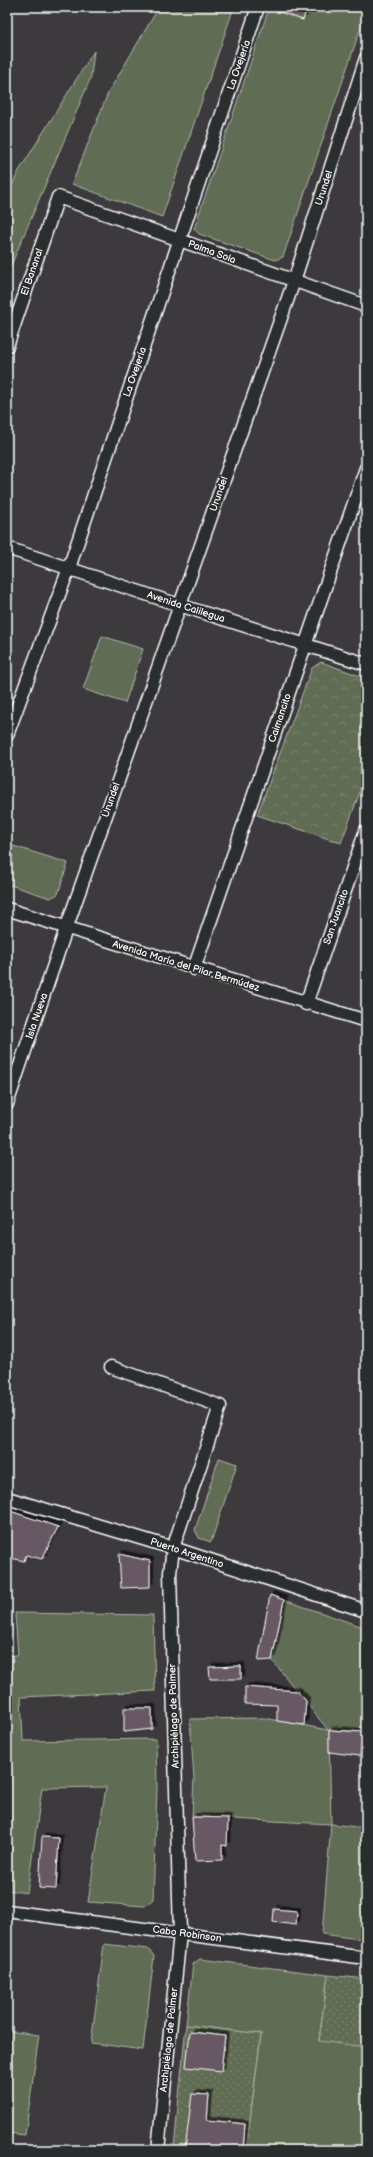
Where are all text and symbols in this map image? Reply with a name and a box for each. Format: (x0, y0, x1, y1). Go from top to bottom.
street label: La Ovejería (225, 38, 253, 92)
street label: Urundel (313, 169, 335, 207)
street label: Palma Sola (187, 238, 238, 266)
street label: El Bananal (18, 247, 46, 297)
street label: La Ovejería (121, 345, 149, 399)
street label: Urundel (207, 475, 231, 513)
street label: Avenida Calilegua (146, 589, 227, 625)
street label: Caimancito (266, 692, 294, 744)
street label: Urundel (99, 781, 123, 819)
street label: San Juancito (321, 887, 351, 946)
street label: Avenida María del Pilar Bermúdez (111, 938, 261, 994)
street label: Isla Nueva (24, 991, 51, 1041)
street label: Puerto Argentino (149, 1536, 225, 1571)
street label: Archipiélago de Palmer (166, 1663, 182, 1769)
street label: Cabo Robinson (152, 1923, 223, 1945)
street label: Archipiélago de Palmer (158, 1987, 180, 2093)

